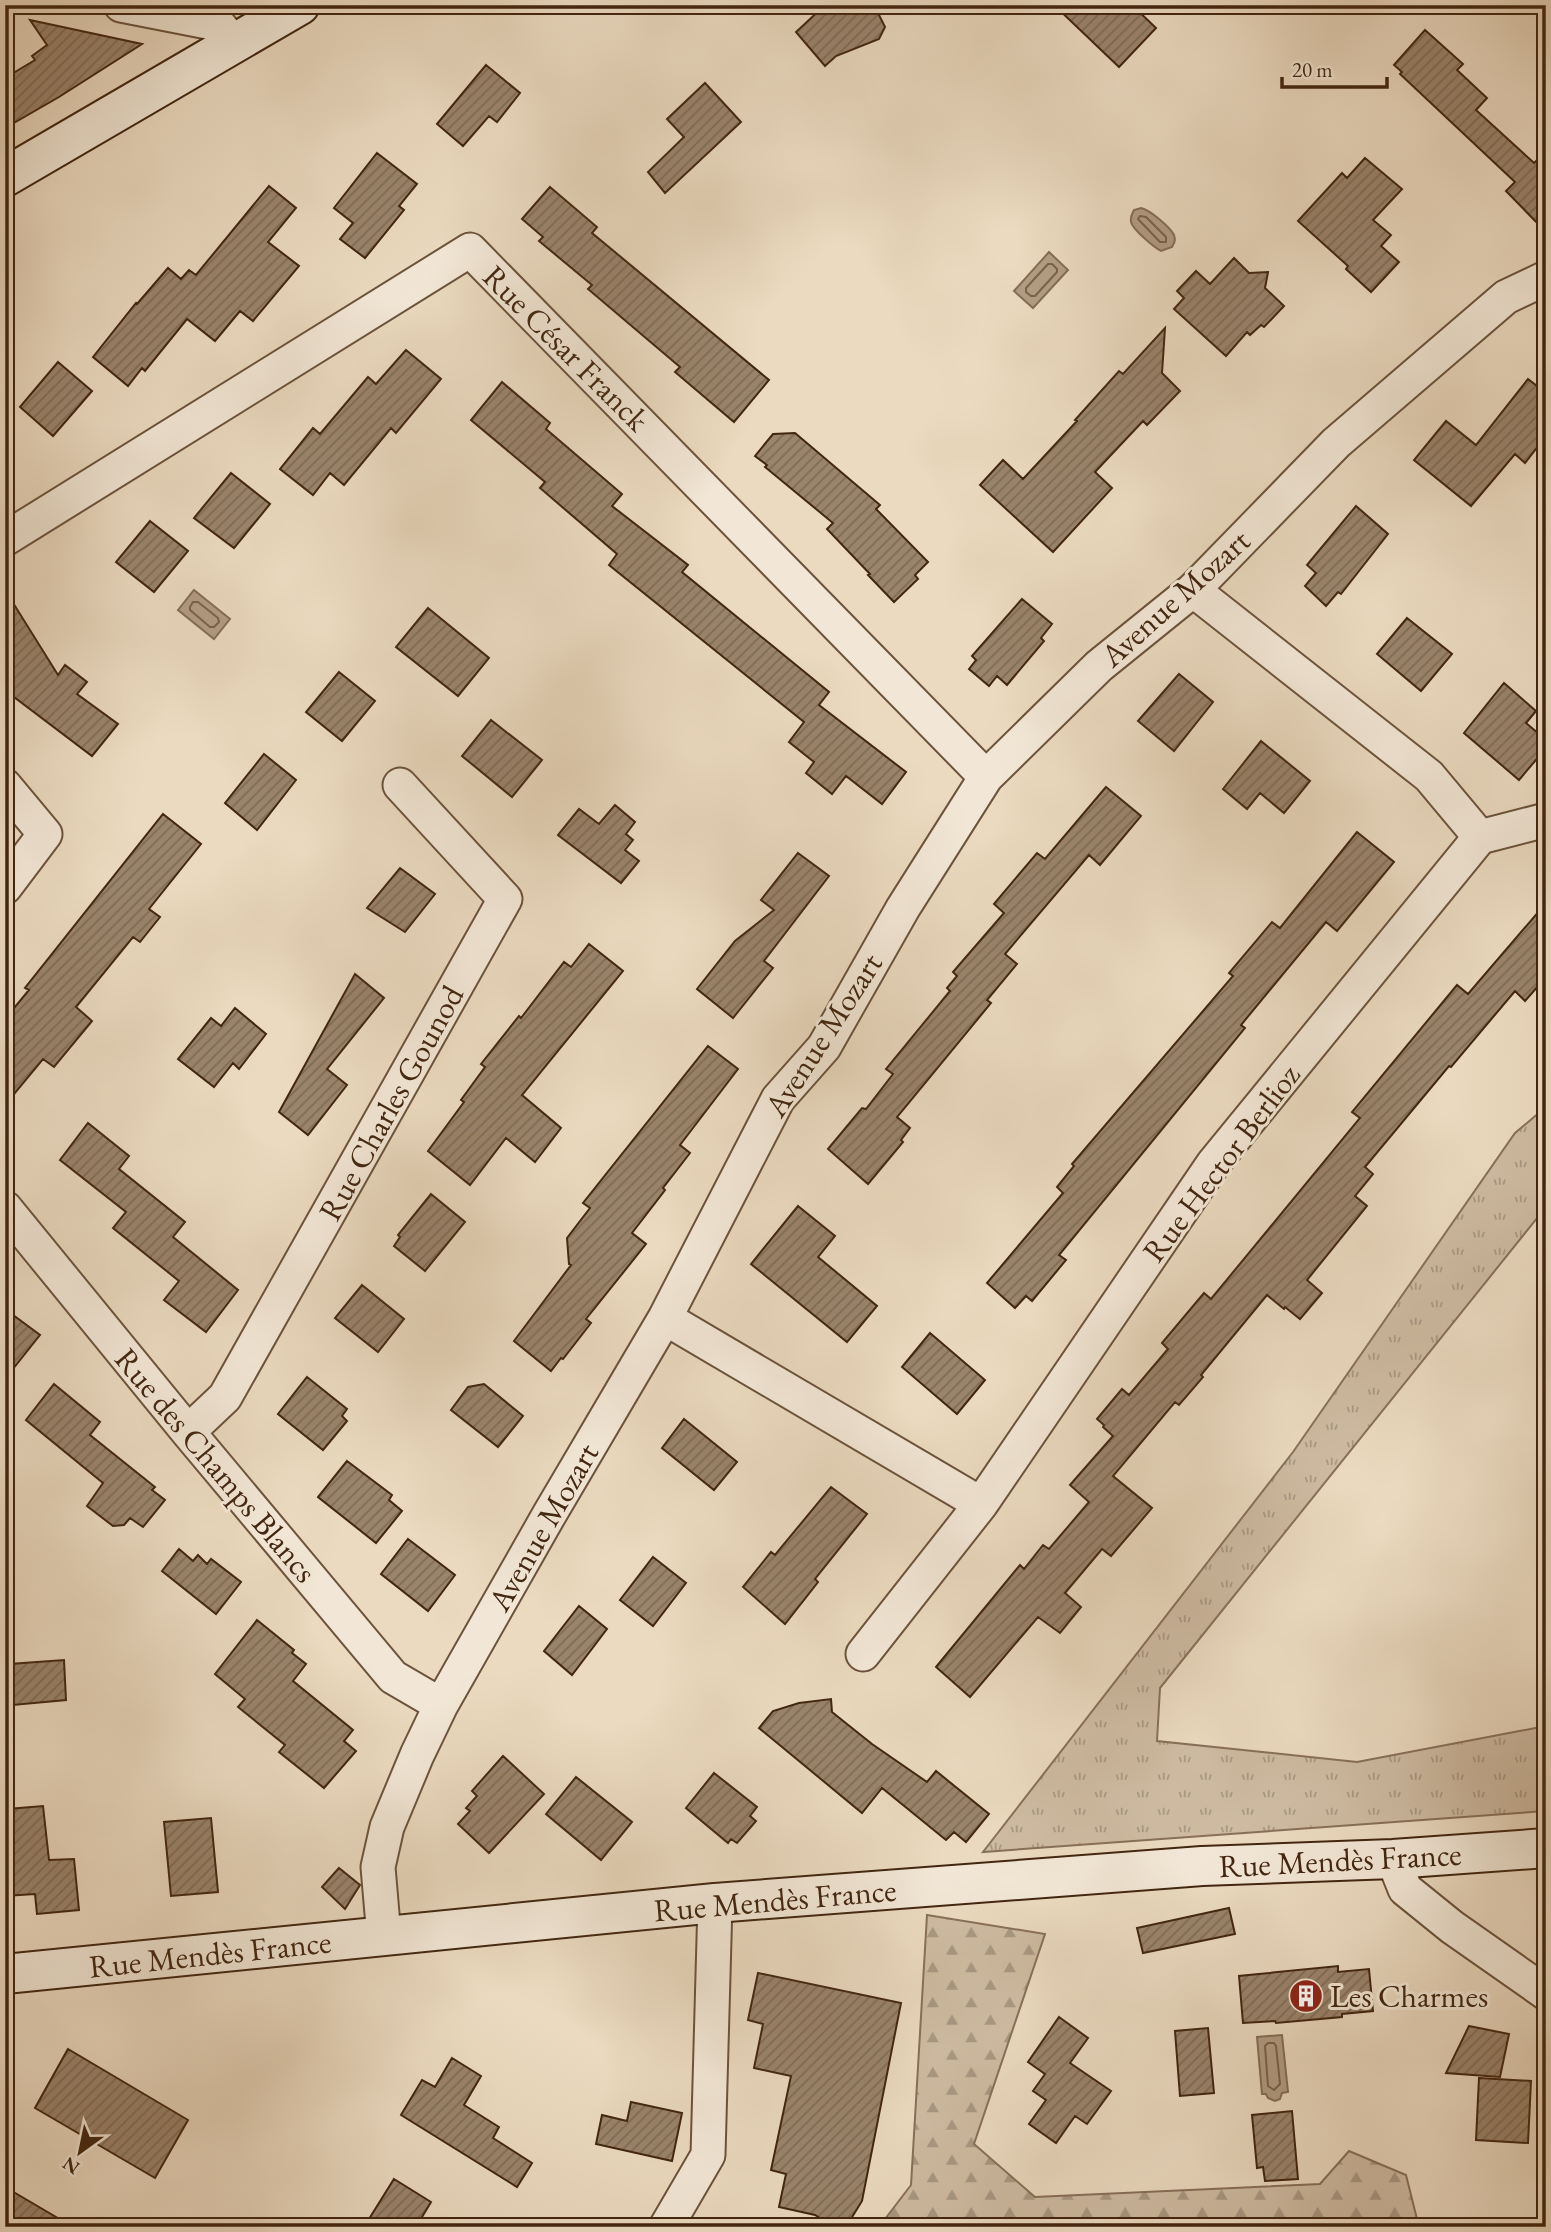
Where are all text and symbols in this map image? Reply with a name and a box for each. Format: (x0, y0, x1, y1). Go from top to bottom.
scale bar (1282, 46, 1386, 90)
text: 20 m (1292, 56, 1333, 83)
street label: Rue César Franck (474, 256, 659, 441)
street label: Avenue Mozart (1091, 520, 1259, 677)
street label: Avenue Mozart (754, 945, 892, 1126)
street label: Rue Charles Gounod (309, 977, 474, 1228)
street label: Rue Hector Berlioz (1133, 1056, 1309, 1270)
street label: Rue des Champs Blancs (106, 1339, 326, 1591)
street label: Avenue Mozart (477, 1435, 608, 1620)
street label: Rue Mendès France (1217, 1833, 1463, 1887)
street label: Rue Mendès France (652, 1868, 898, 1932)
street label: Rue Mendès France (87, 1920, 333, 1988)
place label: Les Charmes (1330, 1975, 1488, 2017)
building icon: Les Charmes (1287, 1977, 1325, 2015)
north arrow (46, 2116, 116, 2186)
text: N (57, 2151, 84, 2181)

